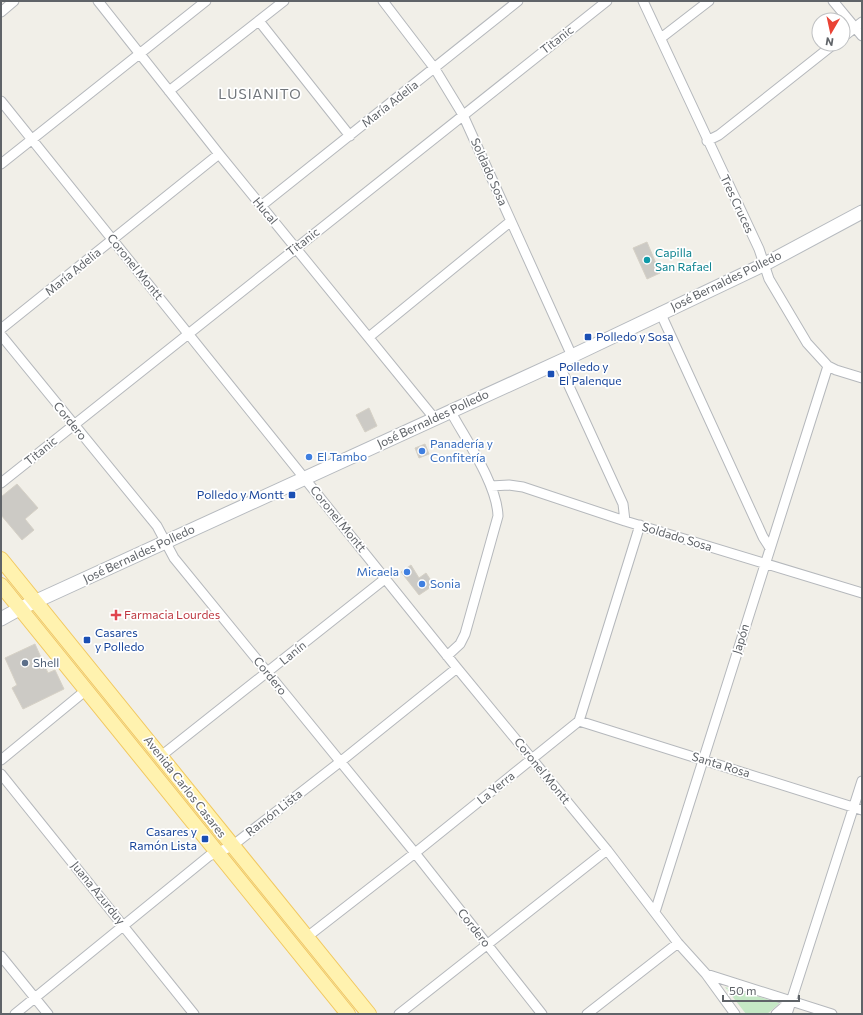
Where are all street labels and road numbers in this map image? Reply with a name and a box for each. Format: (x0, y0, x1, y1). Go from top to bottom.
street label: Titanic (537, 22, 576, 56)
street label: María Adelia (358, 77, 420, 130)
street label: Soldado Sosa (469, 136, 511, 208)
street label: Tres Cruces (718, 172, 758, 235)
street label: Hucal (250, 194, 281, 227)
street label: Titanic (283, 224, 322, 258)
street label: Coronel Montt (105, 230, 167, 302)
street label: María Adelia (42, 244, 103, 298)
street label: José Bernaldes Polledo (668, 247, 784, 314)
street label: José Bernaldes Polledo (374, 386, 491, 451)
street label: Cordero (51, 398, 90, 442)
street label: Titanic (21, 433, 60, 468)
street label: Coronel Montt (308, 482, 370, 554)
street label: Soldado Sosa (640, 519, 714, 553)
street label: José Bernaldes Polledo (80, 521, 197, 586)
street label: Japón (729, 622, 752, 656)
street label: Lanín (276, 637, 308, 667)
street label: Cordero (251, 653, 290, 697)
street label: Avenida Carlos Casares (142, 733, 230, 840)
street label: Coronel Montt (512, 734, 574, 806)
street label: Santa Rosa (690, 749, 752, 780)
street label: La Yerra (474, 768, 517, 807)
street label: Ramón Lista (242, 786, 304, 839)
street label: Juana Azurduy (68, 858, 129, 927)
street label: Cordero (455, 905, 494, 949)

